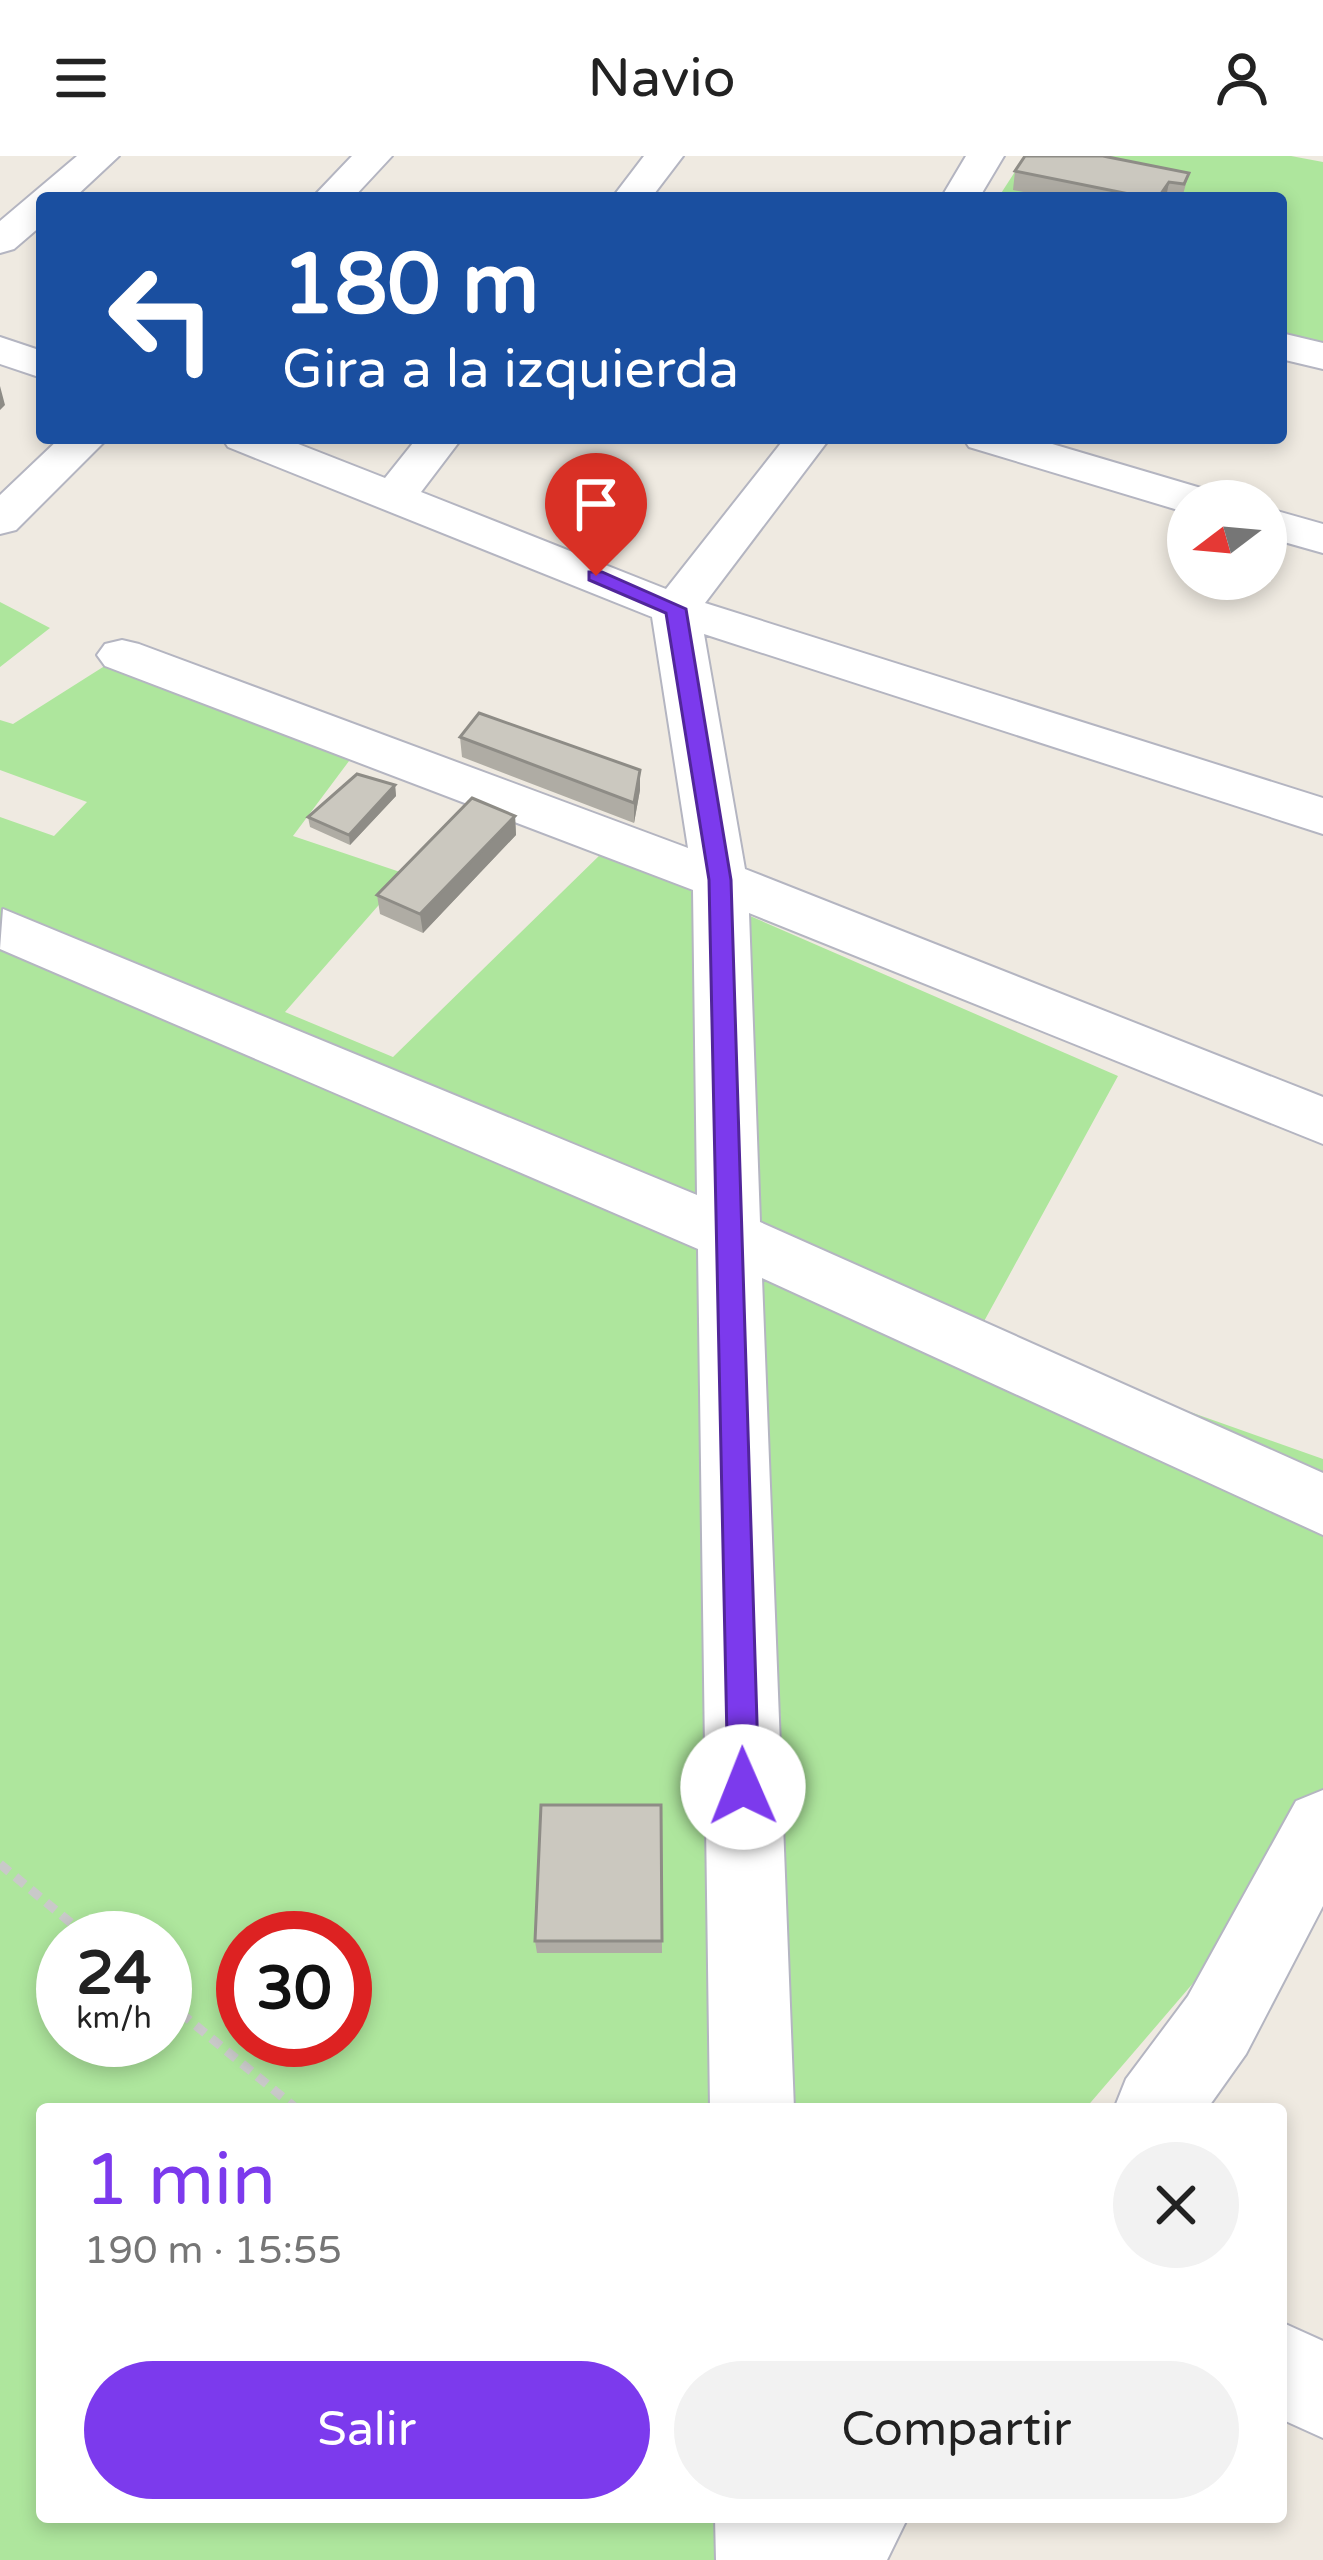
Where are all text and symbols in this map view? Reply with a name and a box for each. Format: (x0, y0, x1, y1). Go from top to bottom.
icon: menu (48, 45, 114, 111)
icon: person (1209, 45, 1275, 111)
text: Navio (587, 46, 736, 111)
text: 180 m (282, 235, 539, 336)
icon: left (84, 240, 240, 396)
text: Gira a la izquierda (282, 337, 739, 402)
pin (545, 453, 647, 576)
icon: arrive (563, 471, 629, 537)
north arrow (1167, 480, 1287, 600)
map controls (1167, 480, 1287, 600)
position arrow (680, 1724, 806, 1850)
speed limit sign: 30 (216, 1911, 372, 2067)
text: 24 (76, 1938, 152, 2010)
text: km/h (76, 2000, 152, 2037)
text: 1 min (84, 2138, 276, 2225)
button: close (1113, 2142, 1239, 2268)
text: 190 m · 15:55 (84, 2227, 342, 2274)
button: Salir (84, 2361, 650, 2499)
button: Compartir (674, 2361, 1239, 2499)

